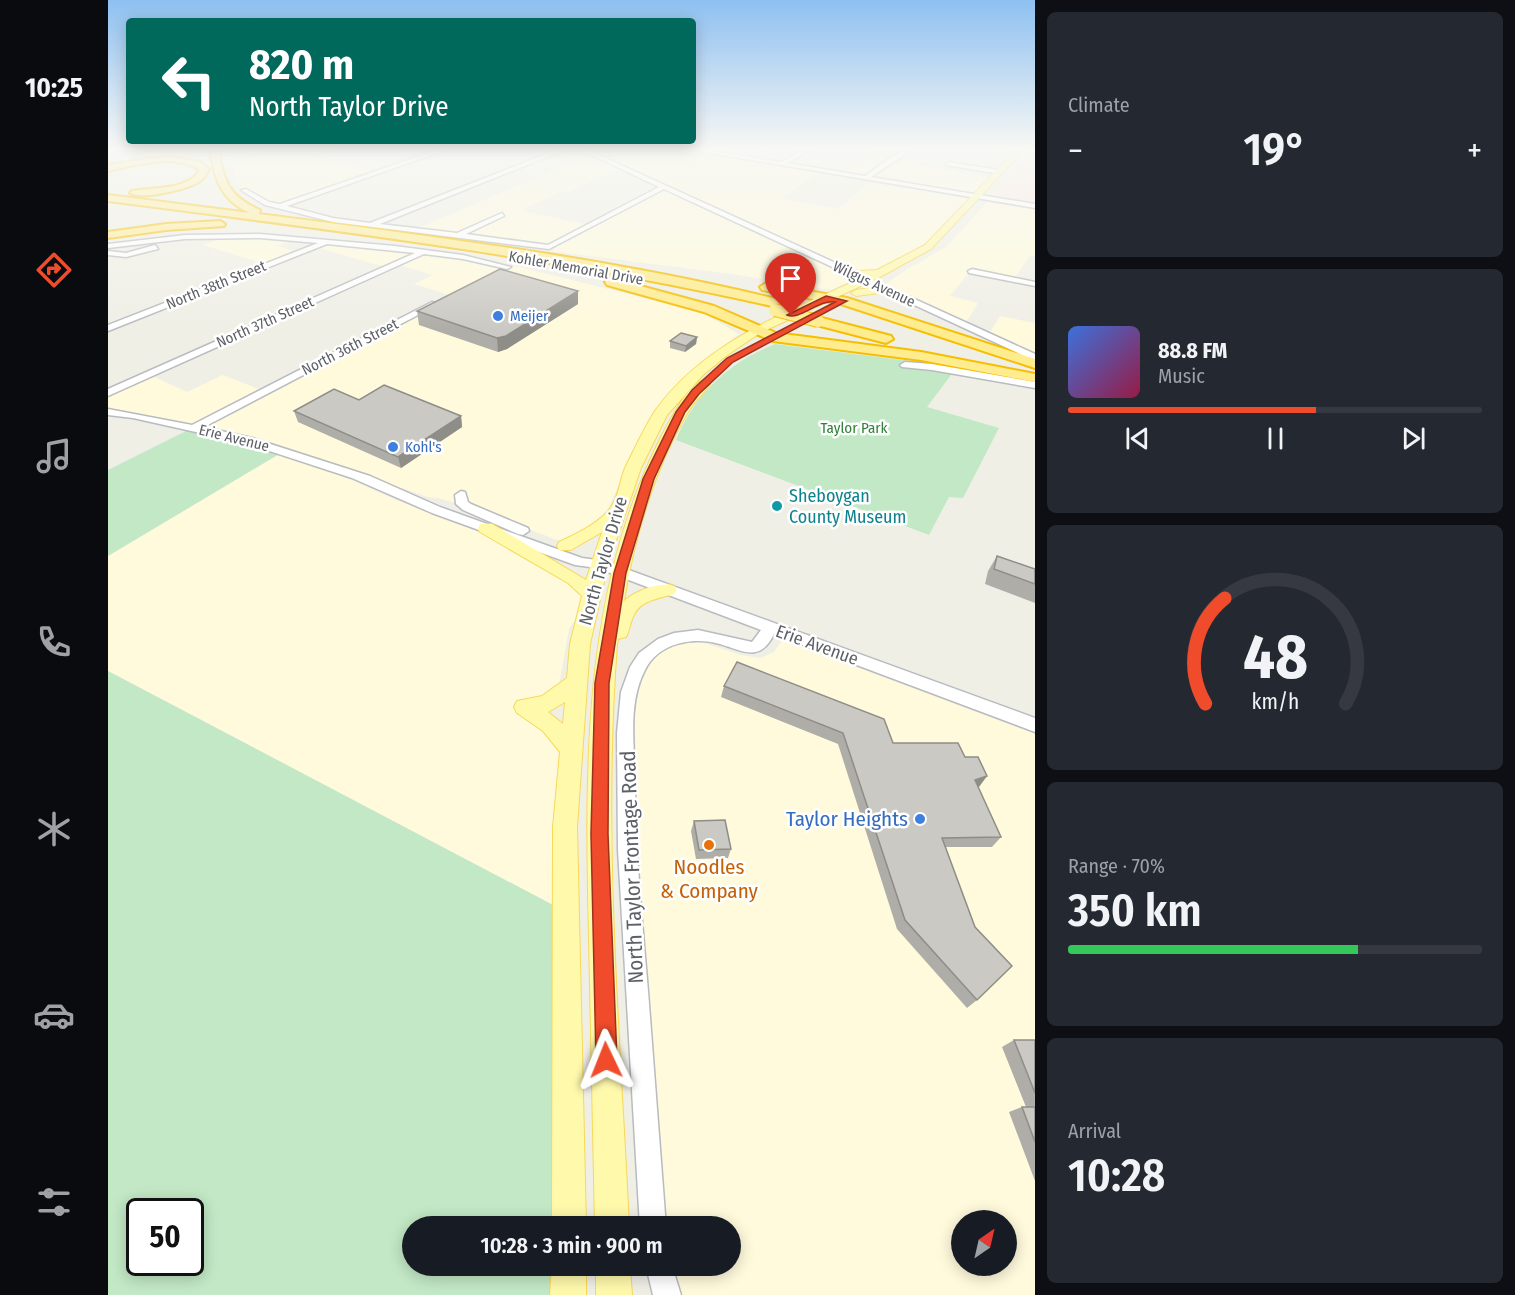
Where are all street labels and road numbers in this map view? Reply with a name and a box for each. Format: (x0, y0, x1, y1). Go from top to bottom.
street label: Kohler Memorial Drive (507, 247, 645, 289)
street label: North 38th Street (163, 257, 269, 313)
street label: Wilgus Avenue (830, 257, 918, 311)
street label: North 37th Street (214, 292, 316, 351)
street label: North 36th Street (299, 315, 401, 379)
street label: Erie Avenue (197, 421, 271, 455)
street label: North Taylor Drive (574, 494, 632, 628)
street label: Erie Avenue (773, 620, 861, 670)
street label: North Taylor Frontage Road (615, 750, 649, 984)

